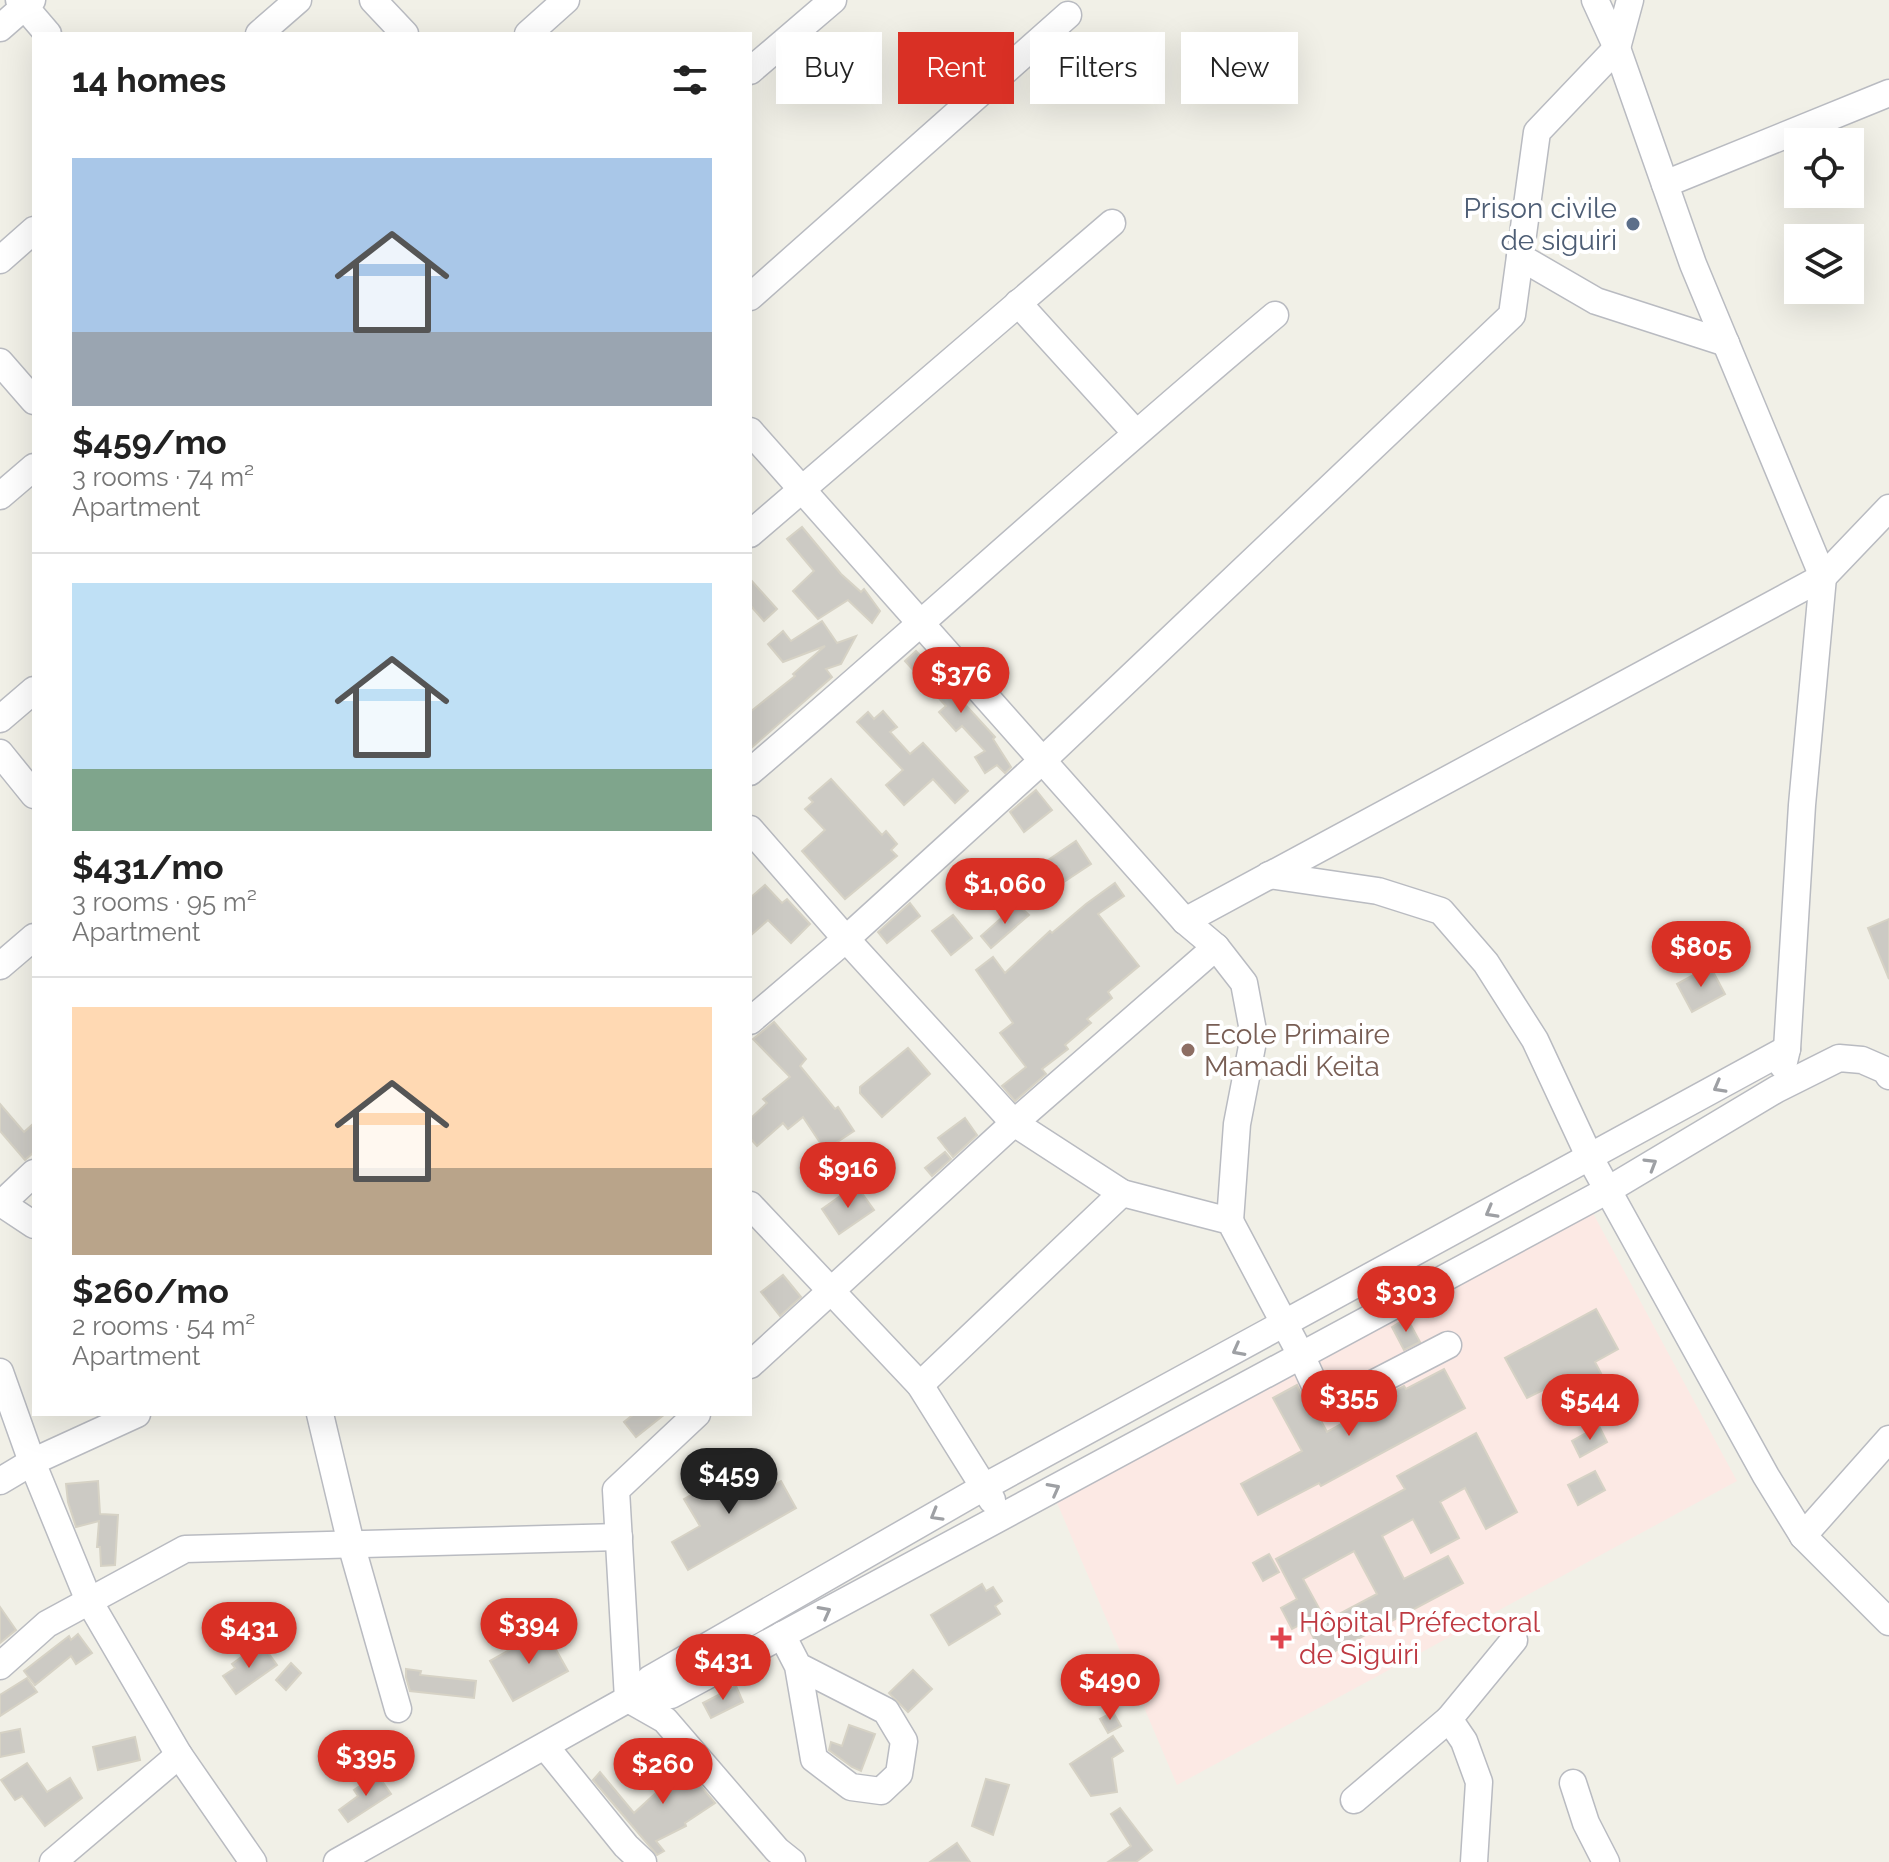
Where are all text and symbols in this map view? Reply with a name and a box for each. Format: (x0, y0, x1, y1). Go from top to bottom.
chip: Buy (776, 32, 882, 104)
chip: Rent (898, 32, 1014, 104)
chip: Filters (1030, 32, 1165, 104)
chip: New (1181, 32, 1298, 104)
icon: filters (668, 58, 712, 102)
text: 14 homes (72, 60, 226, 100)
map controls (1784, 128, 1864, 304)
button: locate (1784, 128, 1864, 208)
place label: Prison civile de siguiri (1463, 192, 1617, 257)
icon: home (320, 210, 464, 354)
marker: Prison civile de siguiri (1624, 215, 1642, 233)
button: layers (1784, 224, 1864, 304)
text: $459/mo (72, 422, 227, 462)
text: 3 rooms · 74 m² (72, 462, 254, 492)
text: Apartment (72, 492, 201, 522)
icon: home (320, 635, 464, 779)
pin: $376 (914, 647, 1008, 715)
text: $376 (930, 658, 992, 688)
text: $431/mo (72, 847, 224, 887)
pin: $1,060 (940, 858, 1070, 926)
text: $1,060 (963, 869, 1047, 899)
text: 3 rooms · 95 m² (72, 887, 257, 917)
text: Apartment (72, 917, 201, 947)
pin: $805 (1654, 921, 1748, 989)
text: $805 (1670, 932, 1732, 962)
place label: Ecole Primaire Mamadi Keita (1204, 1018, 1390, 1083)
marker: Ecole Primaire Mamadi Keita (1179, 1041, 1197, 1059)
icon: home (320, 1059, 464, 1203)
one-way arrow (1713, 1078, 1727, 1093)
pin: $916 (801, 1142, 895, 1210)
text: $916 (818, 1153, 878, 1183)
one-way arrow (1642, 1159, 1657, 1174)
one-way arrow (1485, 1203, 1499, 1218)
pin: $303 (1359, 1266, 1453, 1334)
text: $260/mo (72, 1271, 229, 1311)
text: $303 (1375, 1277, 1437, 1307)
text: 2 rooms · 54 m² (72, 1311, 255, 1341)
one-way arrow (1231, 1340, 1246, 1355)
text: Apartment (72, 1341, 201, 1371)
pin: $355 (1302, 1370, 1396, 1438)
pin: $544 (1543, 1374, 1637, 1442)
text: $355 (1319, 1381, 1379, 1411)
text: $544 (1560, 1385, 1620, 1415)
pin: $459 (682, 1448, 776, 1516)
text: $459 (698, 1459, 760, 1489)
one-way arrow (1046, 1484, 1060, 1499)
one-way arrow (930, 1505, 945, 1521)
pin: $394 (482, 1598, 576, 1666)
pin: $431 (202, 1602, 296, 1670)
place label: Hôpital Préfectoral de Siguiri (1299, 1606, 1541, 1671)
one-way arrow (817, 1607, 831, 1622)
text: $394 (498, 1609, 560, 1639)
text: $431 (220, 1613, 278, 1643)
marker: Hôpital Préfectoral de Siguiri (1270, 1627, 1292, 1649)
pin: $431 (676, 1634, 770, 1702)
text: $431 (694, 1645, 752, 1675)
pin: $490 (1063, 1654, 1157, 1722)
text: $490 (1079, 1665, 1141, 1695)
pin: $395 (319, 1730, 413, 1798)
pin: $260 (616, 1738, 710, 1806)
text: $395 (336, 1741, 396, 1771)
text: $260 (632, 1749, 694, 1779)

